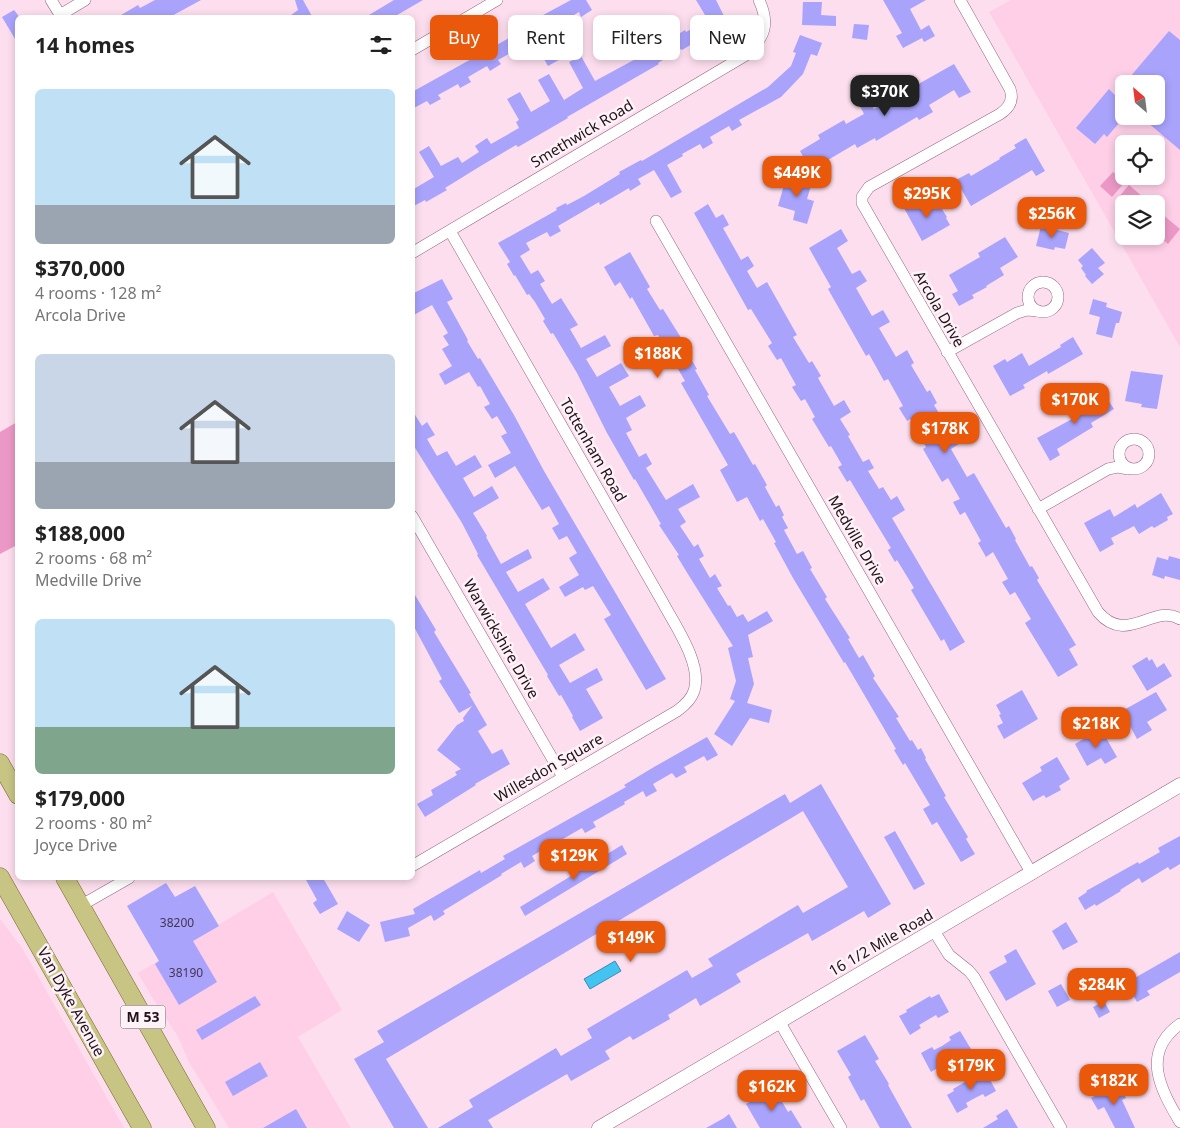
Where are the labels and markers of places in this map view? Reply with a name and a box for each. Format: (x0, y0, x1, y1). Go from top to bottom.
pin: $370K (850, 74, 920, 117)
pin: $449K (762, 156, 832, 198)
pin: $295K (892, 176, 962, 219)
pin: $256K (1017, 196, 1087, 239)
pin: $188K (623, 336, 693, 379)
pin: $170K (1040, 382, 1110, 425)
pin: $178K (910, 412, 980, 454)
pin: $218K (1061, 706, 1131, 749)
pin: $129K (539, 838, 609, 881)
pin: $149K (596, 920, 666, 963)
pin: $284K (1067, 968, 1137, 1010)
pin: $179K (936, 1048, 1006, 1091)
pin: $182K (1079, 1064, 1149, 1106)
pin: $162K (737, 1070, 807, 1112)

